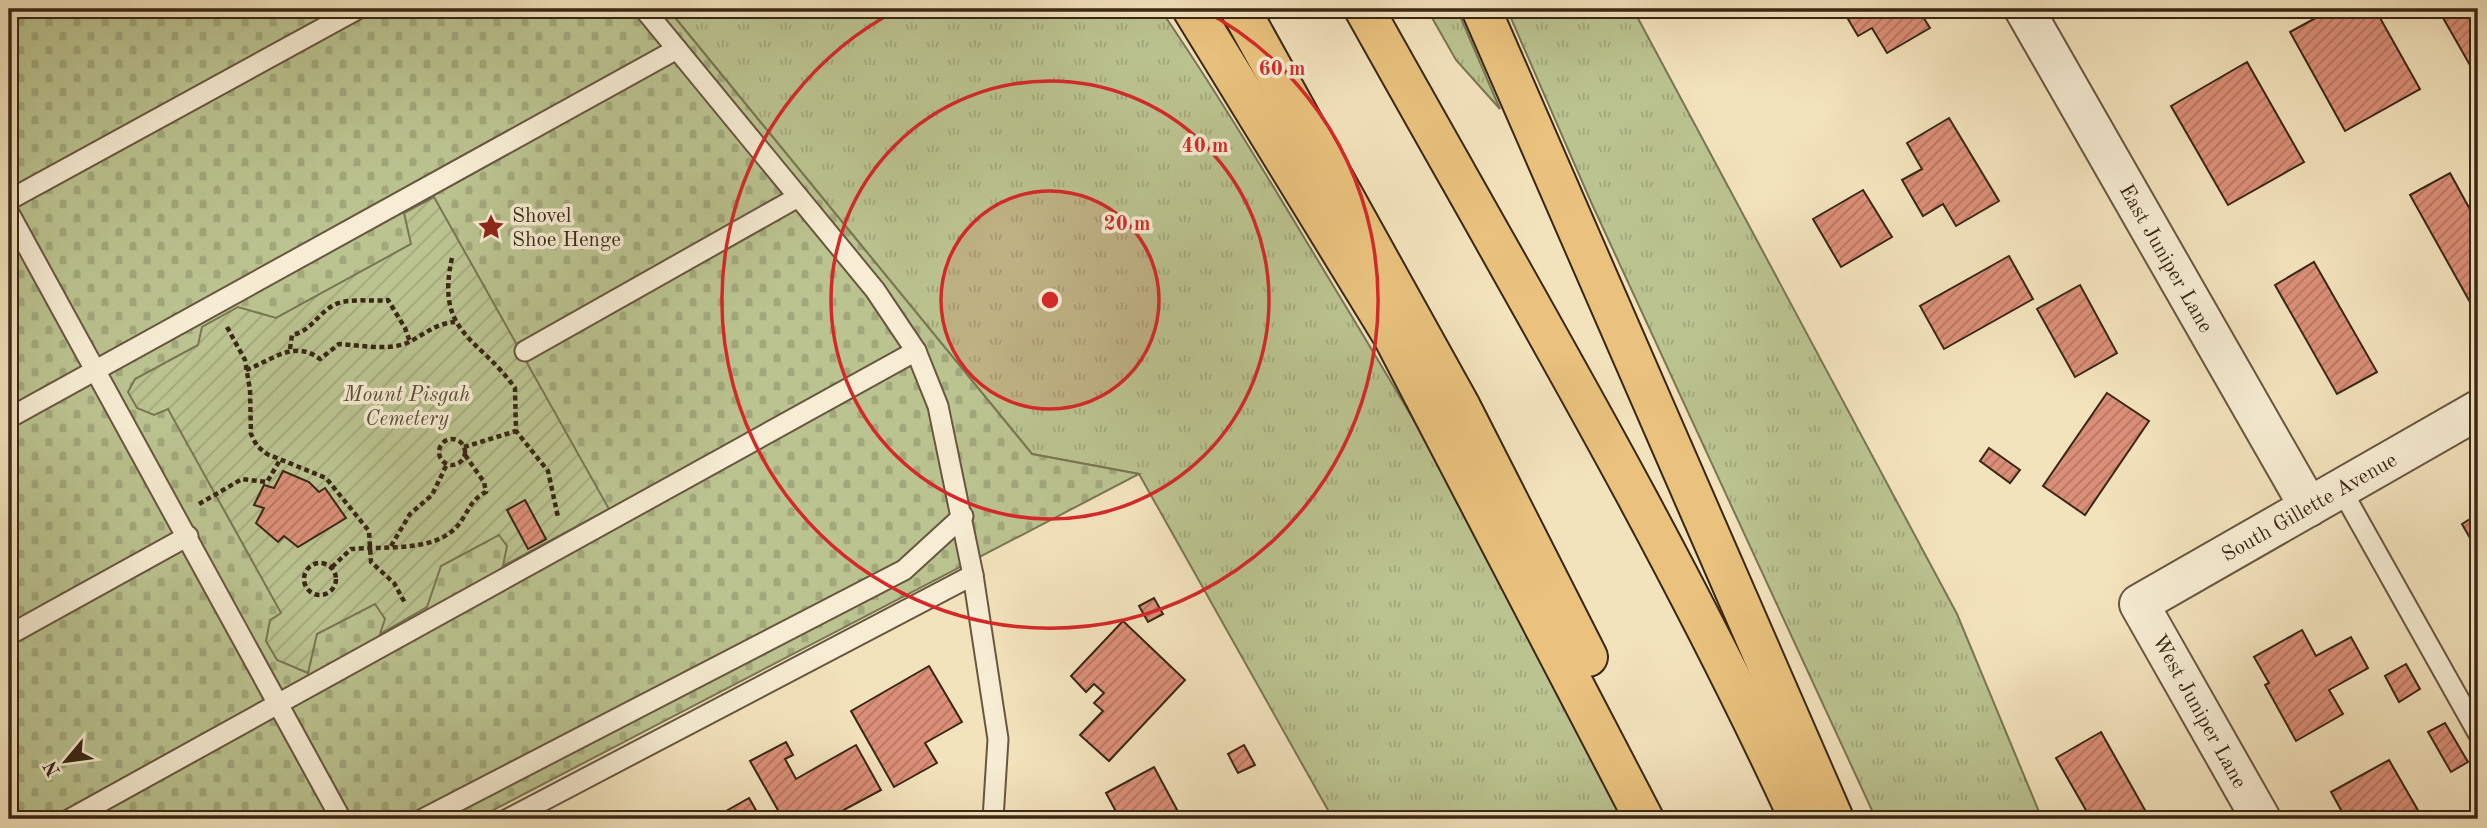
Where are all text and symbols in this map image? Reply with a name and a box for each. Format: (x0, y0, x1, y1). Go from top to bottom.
text: 60 m (1258, 59, 1306, 80)
text: 40 m (1181, 136, 1229, 157)
street label: East Juniper Lane (2115, 181, 2216, 337)
place label: Shovel Shoe Henge (512, 206, 621, 251)
place icon: Shovel Shoe Henge (476, 212, 506, 242)
text: 20 m (1103, 214, 1151, 235)
centre of rings (1038, 288, 1062, 312)
park label: Mount Pisgah Cemetery (343, 385, 471, 430)
street label: South Gillette Avenue (2218, 450, 2401, 566)
street label: West Juniper Lane (2148, 631, 2250, 792)
north arrow (32, 726, 102, 796)
text: N (41, 757, 65, 779)

